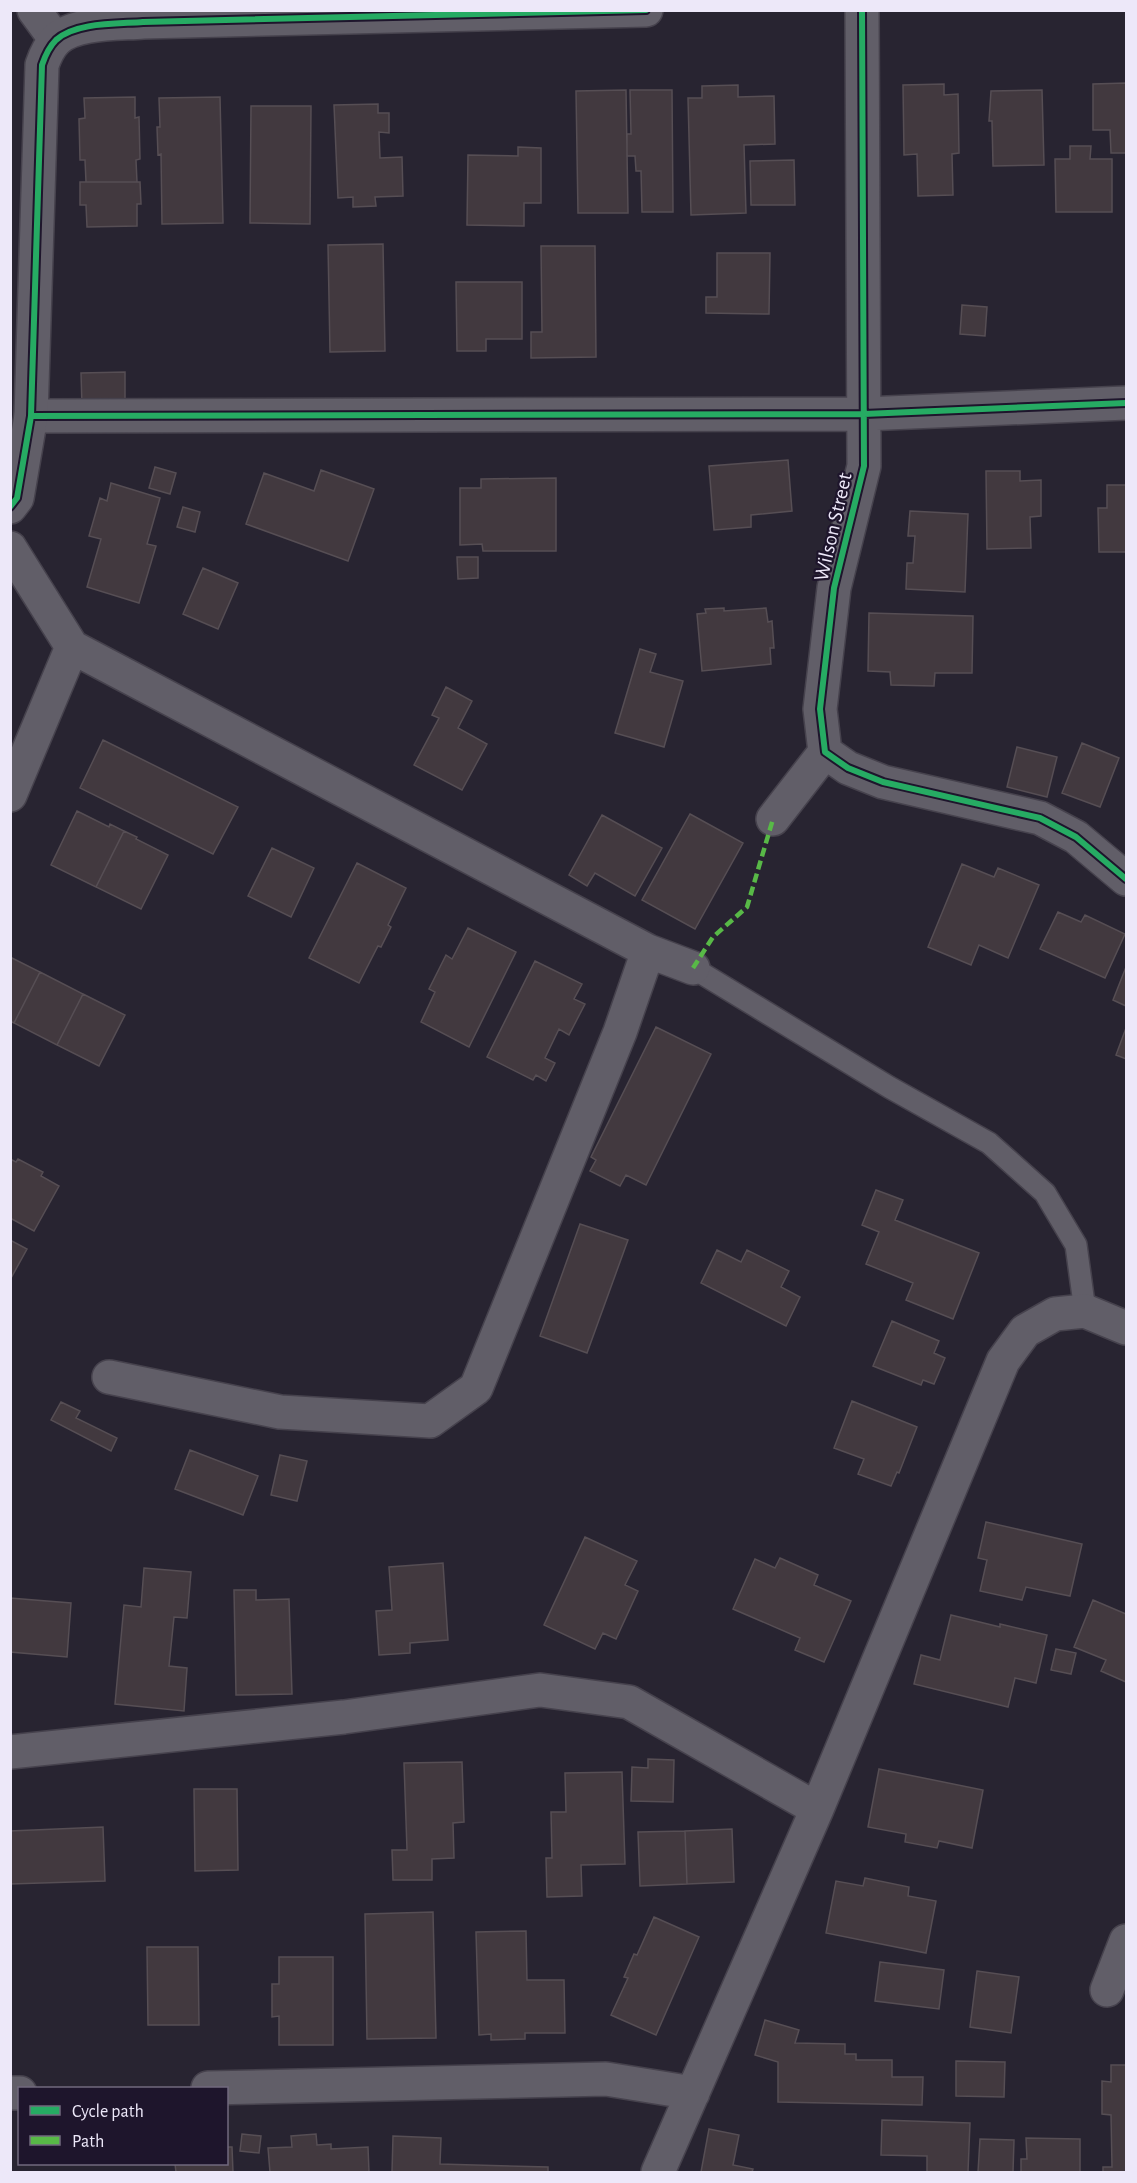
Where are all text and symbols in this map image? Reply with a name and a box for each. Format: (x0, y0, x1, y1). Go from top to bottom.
street label: Wilson Street (810, 470, 856, 583)
legend (18, 2087, 228, 2165)
text: Cycle path (72, 2103, 144, 2121)
text: Path (72, 2133, 104, 2151)

